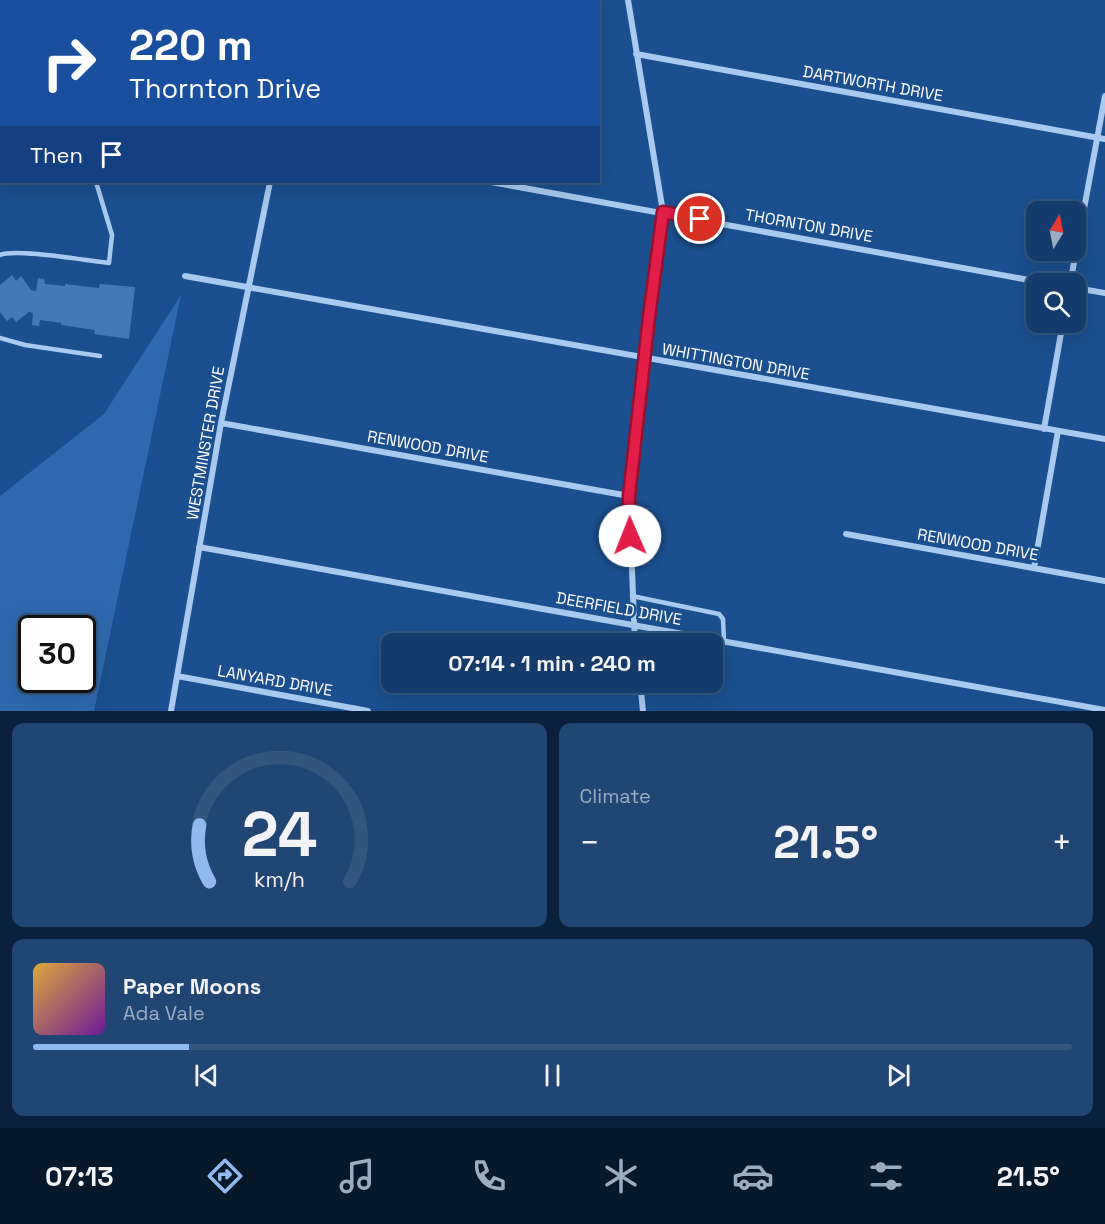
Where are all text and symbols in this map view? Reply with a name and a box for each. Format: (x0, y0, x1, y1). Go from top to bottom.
text: 220 m (129, 19, 253, 72)
icon: right (30, 24, 108, 102)
street label: DARTWORTH DRIVE (801, 61, 945, 106)
text: Thornton Drive (129, 71, 321, 106)
icon: arrive (95, 138, 128, 171)
text: Then (30, 141, 83, 169)
pin (674, 193, 725, 244)
north arrow (1026, 201, 1086, 261)
map controls (1026, 201, 1086, 333)
icon: arrive (683, 202, 716, 235)
street label: THORNTON DRIVE (743, 204, 874, 247)
button: search (1026, 273, 1086, 333)
street label: WHITTINGTON DRIVE (660, 338, 811, 385)
street label: WESTMINSTER DRIVE (182, 365, 229, 522)
street label: RENWOOD DRIVE (366, 425, 490, 468)
position arrow (598, 504, 662, 568)
street label: RENWOOD DRIVE (916, 523, 1040, 566)
street label: DEERFIELD DRIVE (554, 587, 683, 630)
speed limit sign: 30 (18, 615, 96, 693)
text: 07:14 · 1 min · 240 m (448, 649, 656, 677)
street label: LANYARD DRIVE (216, 660, 334, 701)
text: Climate (580, 783, 651, 809)
text: 24 (241, 795, 317, 874)
text: 21.5° (773, 814, 878, 871)
text: − (580, 822, 600, 864)
text: + (1052, 822, 1072, 864)
text: km/h (254, 866, 305, 893)
text: Paper Moons (123, 972, 261, 1000)
text: Ada Vale (123, 1000, 205, 1026)
icon: previous (190, 1059, 223, 1092)
icon: pause (536, 1059, 569, 1092)
icon: next (882, 1059, 915, 1092)
icon: directions (204, 1155, 246, 1197)
icon: music (336, 1155, 378, 1197)
icon: phone (468, 1155, 510, 1197)
icon: climate (600, 1155, 642, 1197)
icon: car (732, 1155, 774, 1197)
icon: filters (865, 1155, 907, 1197)
text: 07:13 (45, 1159, 114, 1194)
text: 21.5° (997, 1159, 1060, 1194)

